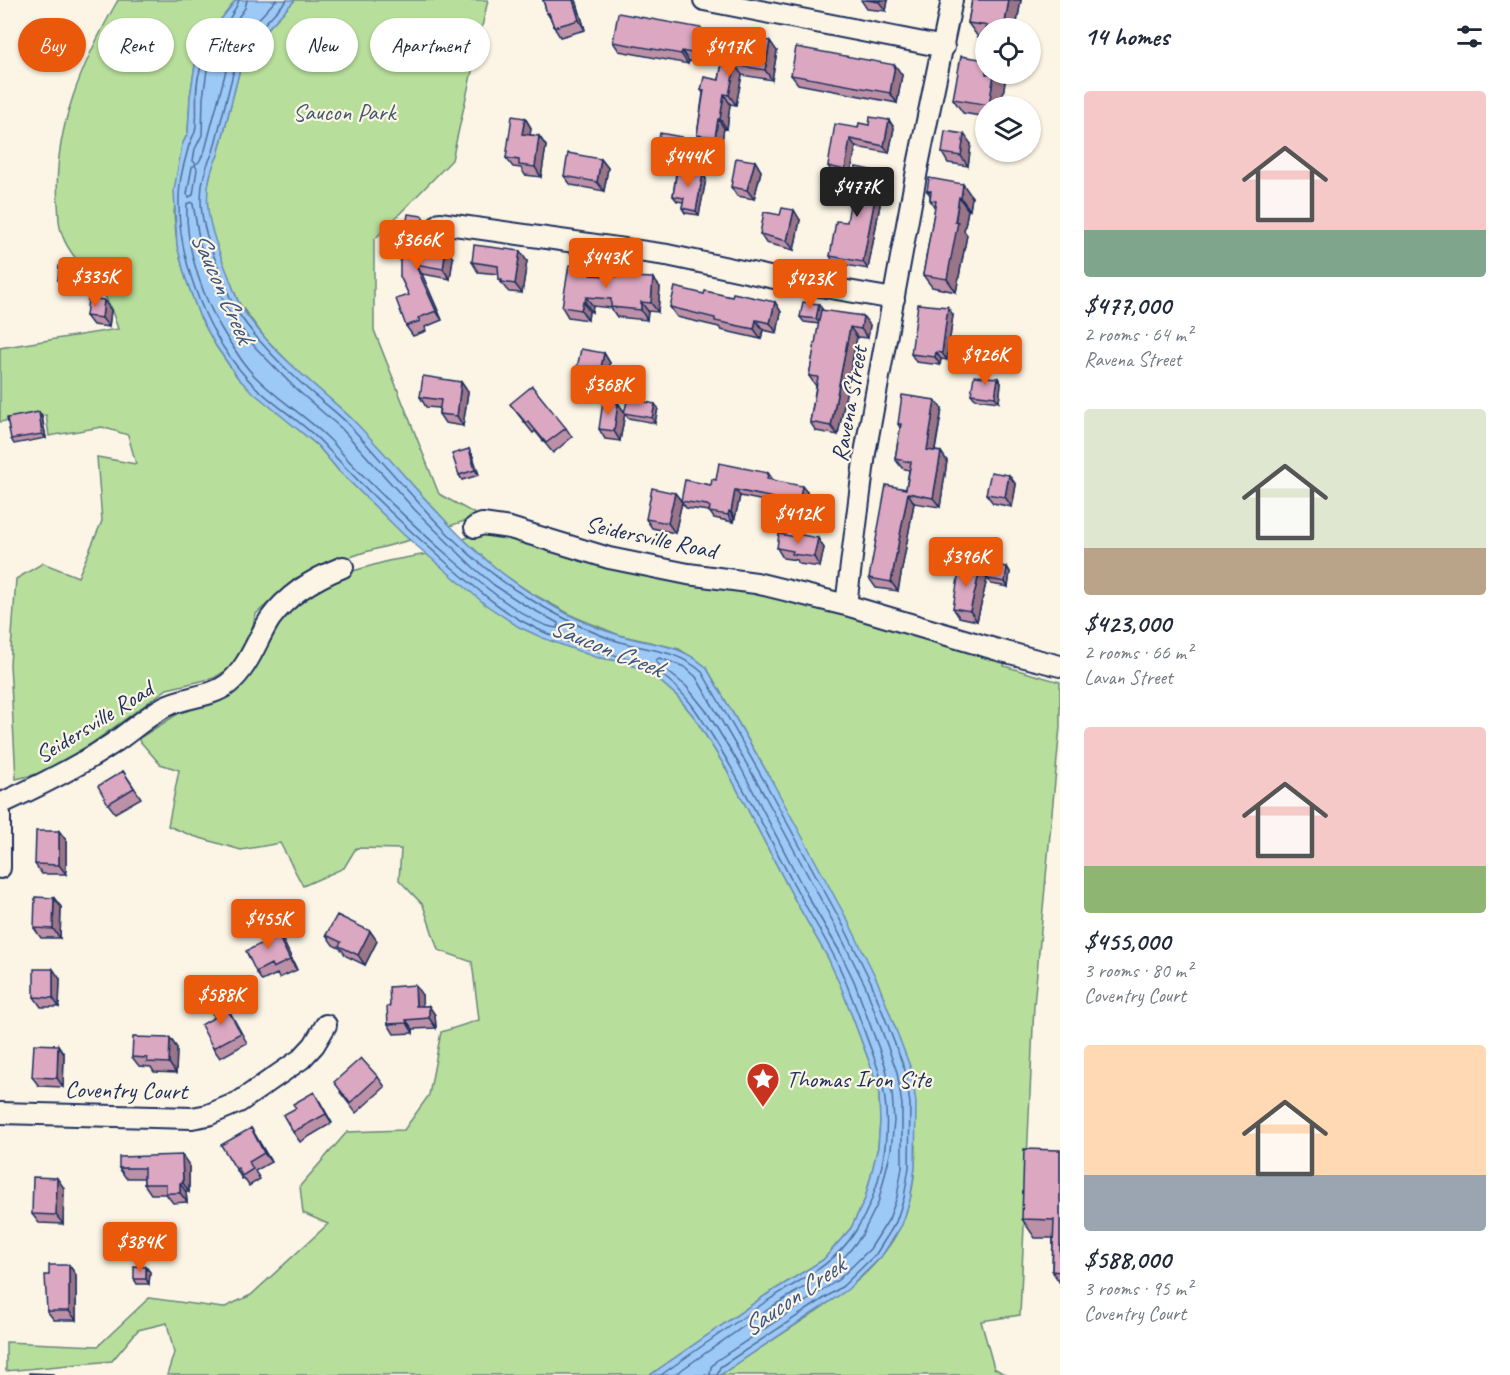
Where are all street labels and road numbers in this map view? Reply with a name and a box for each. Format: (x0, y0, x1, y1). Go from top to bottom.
street label: Ravena Street (824, 342, 874, 464)
street label: Seidersville Road (583, 509, 723, 566)
street label: Seidersville Road (30, 672, 161, 770)
street label: Coventry Court (65, 1074, 189, 1106)

